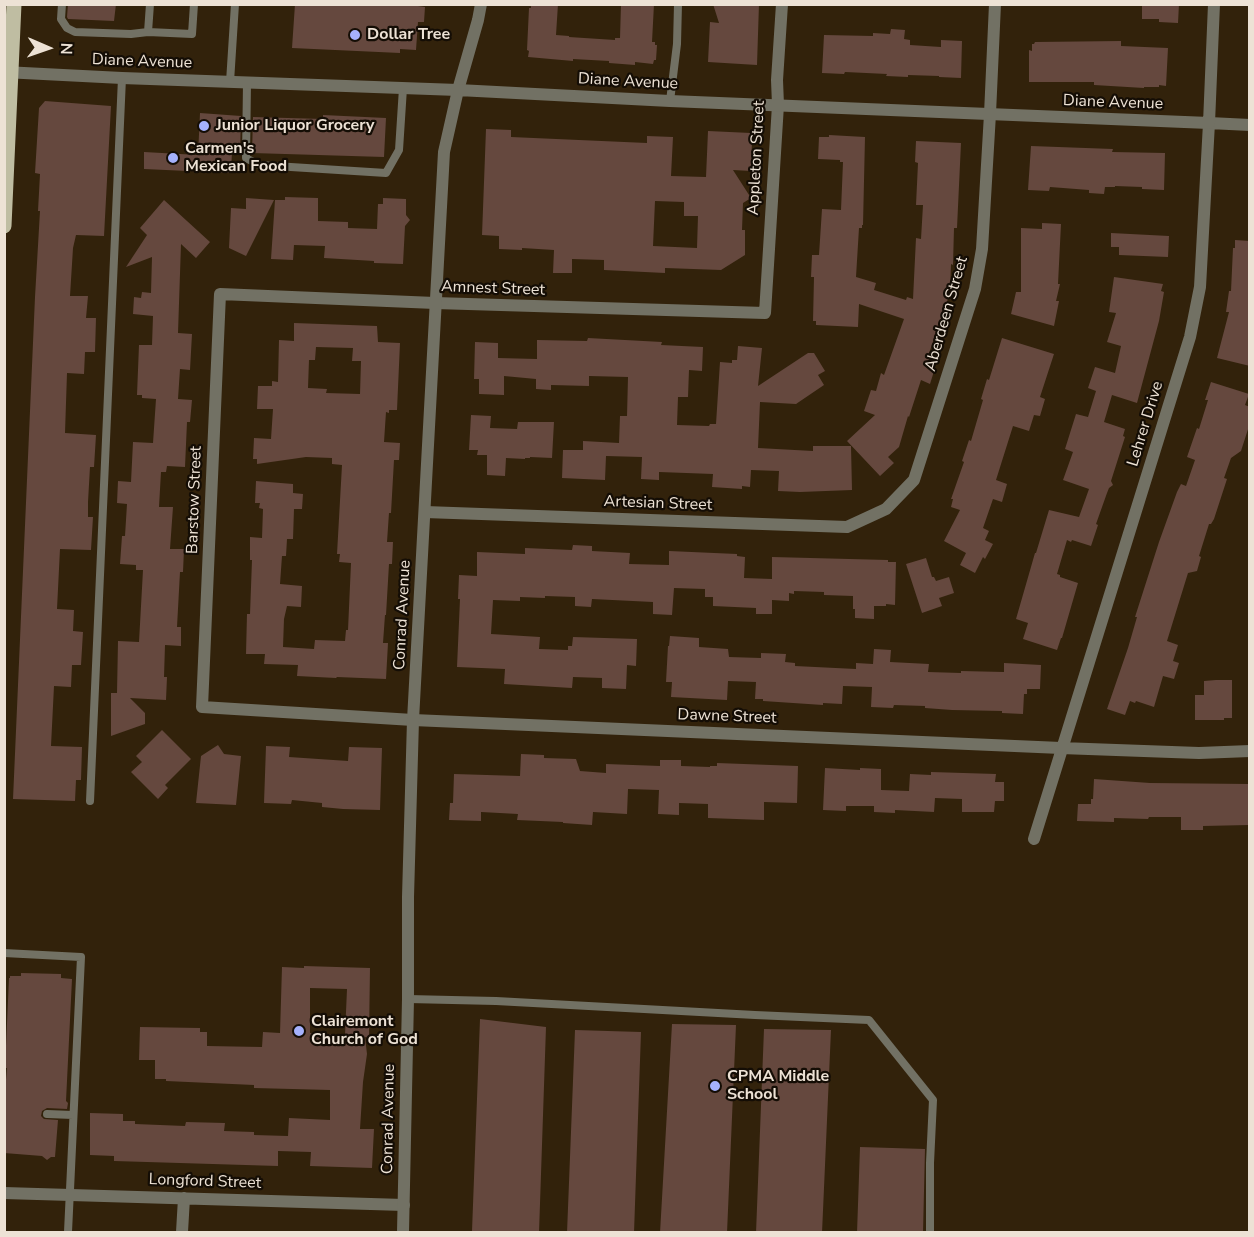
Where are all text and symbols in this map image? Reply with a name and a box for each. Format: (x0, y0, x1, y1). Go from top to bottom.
north arrow (18, 18, 78, 78)
place label: Dollar Tree (367, 25, 450, 45)
marker: Dollar Tree (348, 28, 362, 42)
text: N (55, 42, 77, 55)
street label: Diane Avenue (92, 51, 192, 73)
street label: Diane Avenue (577, 70, 679, 94)
street label: Diane Avenue (1063, 92, 1163, 114)
street label: Appleton Street (744, 100, 770, 216)
place label: Junior Liquor Grocery (216, 116, 374, 136)
marker: Junior Liquor Grocery (197, 119, 211, 133)
place label: Carmen's Mexican Food (185, 139, 287, 177)
marker: Carmen's Mexican Food (166, 151, 180, 165)
street label: Aberdeen Street (921, 254, 973, 374)
street label: Amnest Street (441, 278, 545, 300)
street label: Lehrer Drive (1124, 379, 1168, 469)
street label: Barstow Street (184, 446, 206, 554)
street label: Artesian Street (603, 493, 713, 515)
street label: Conrad Avenue (391, 559, 415, 671)
street label: Dawne Street (677, 706, 777, 728)
place label: Clairemont Church of God (311, 1012, 418, 1050)
marker: Clairemont Church of God (292, 1024, 306, 1038)
street label: Conrad Avenue (378, 1064, 400, 1174)
place label: CPMA Middle School (727, 1067, 829, 1105)
marker: CPMA Middle School (708, 1079, 722, 1093)
street label: Longford Street (148, 1170, 262, 1194)

